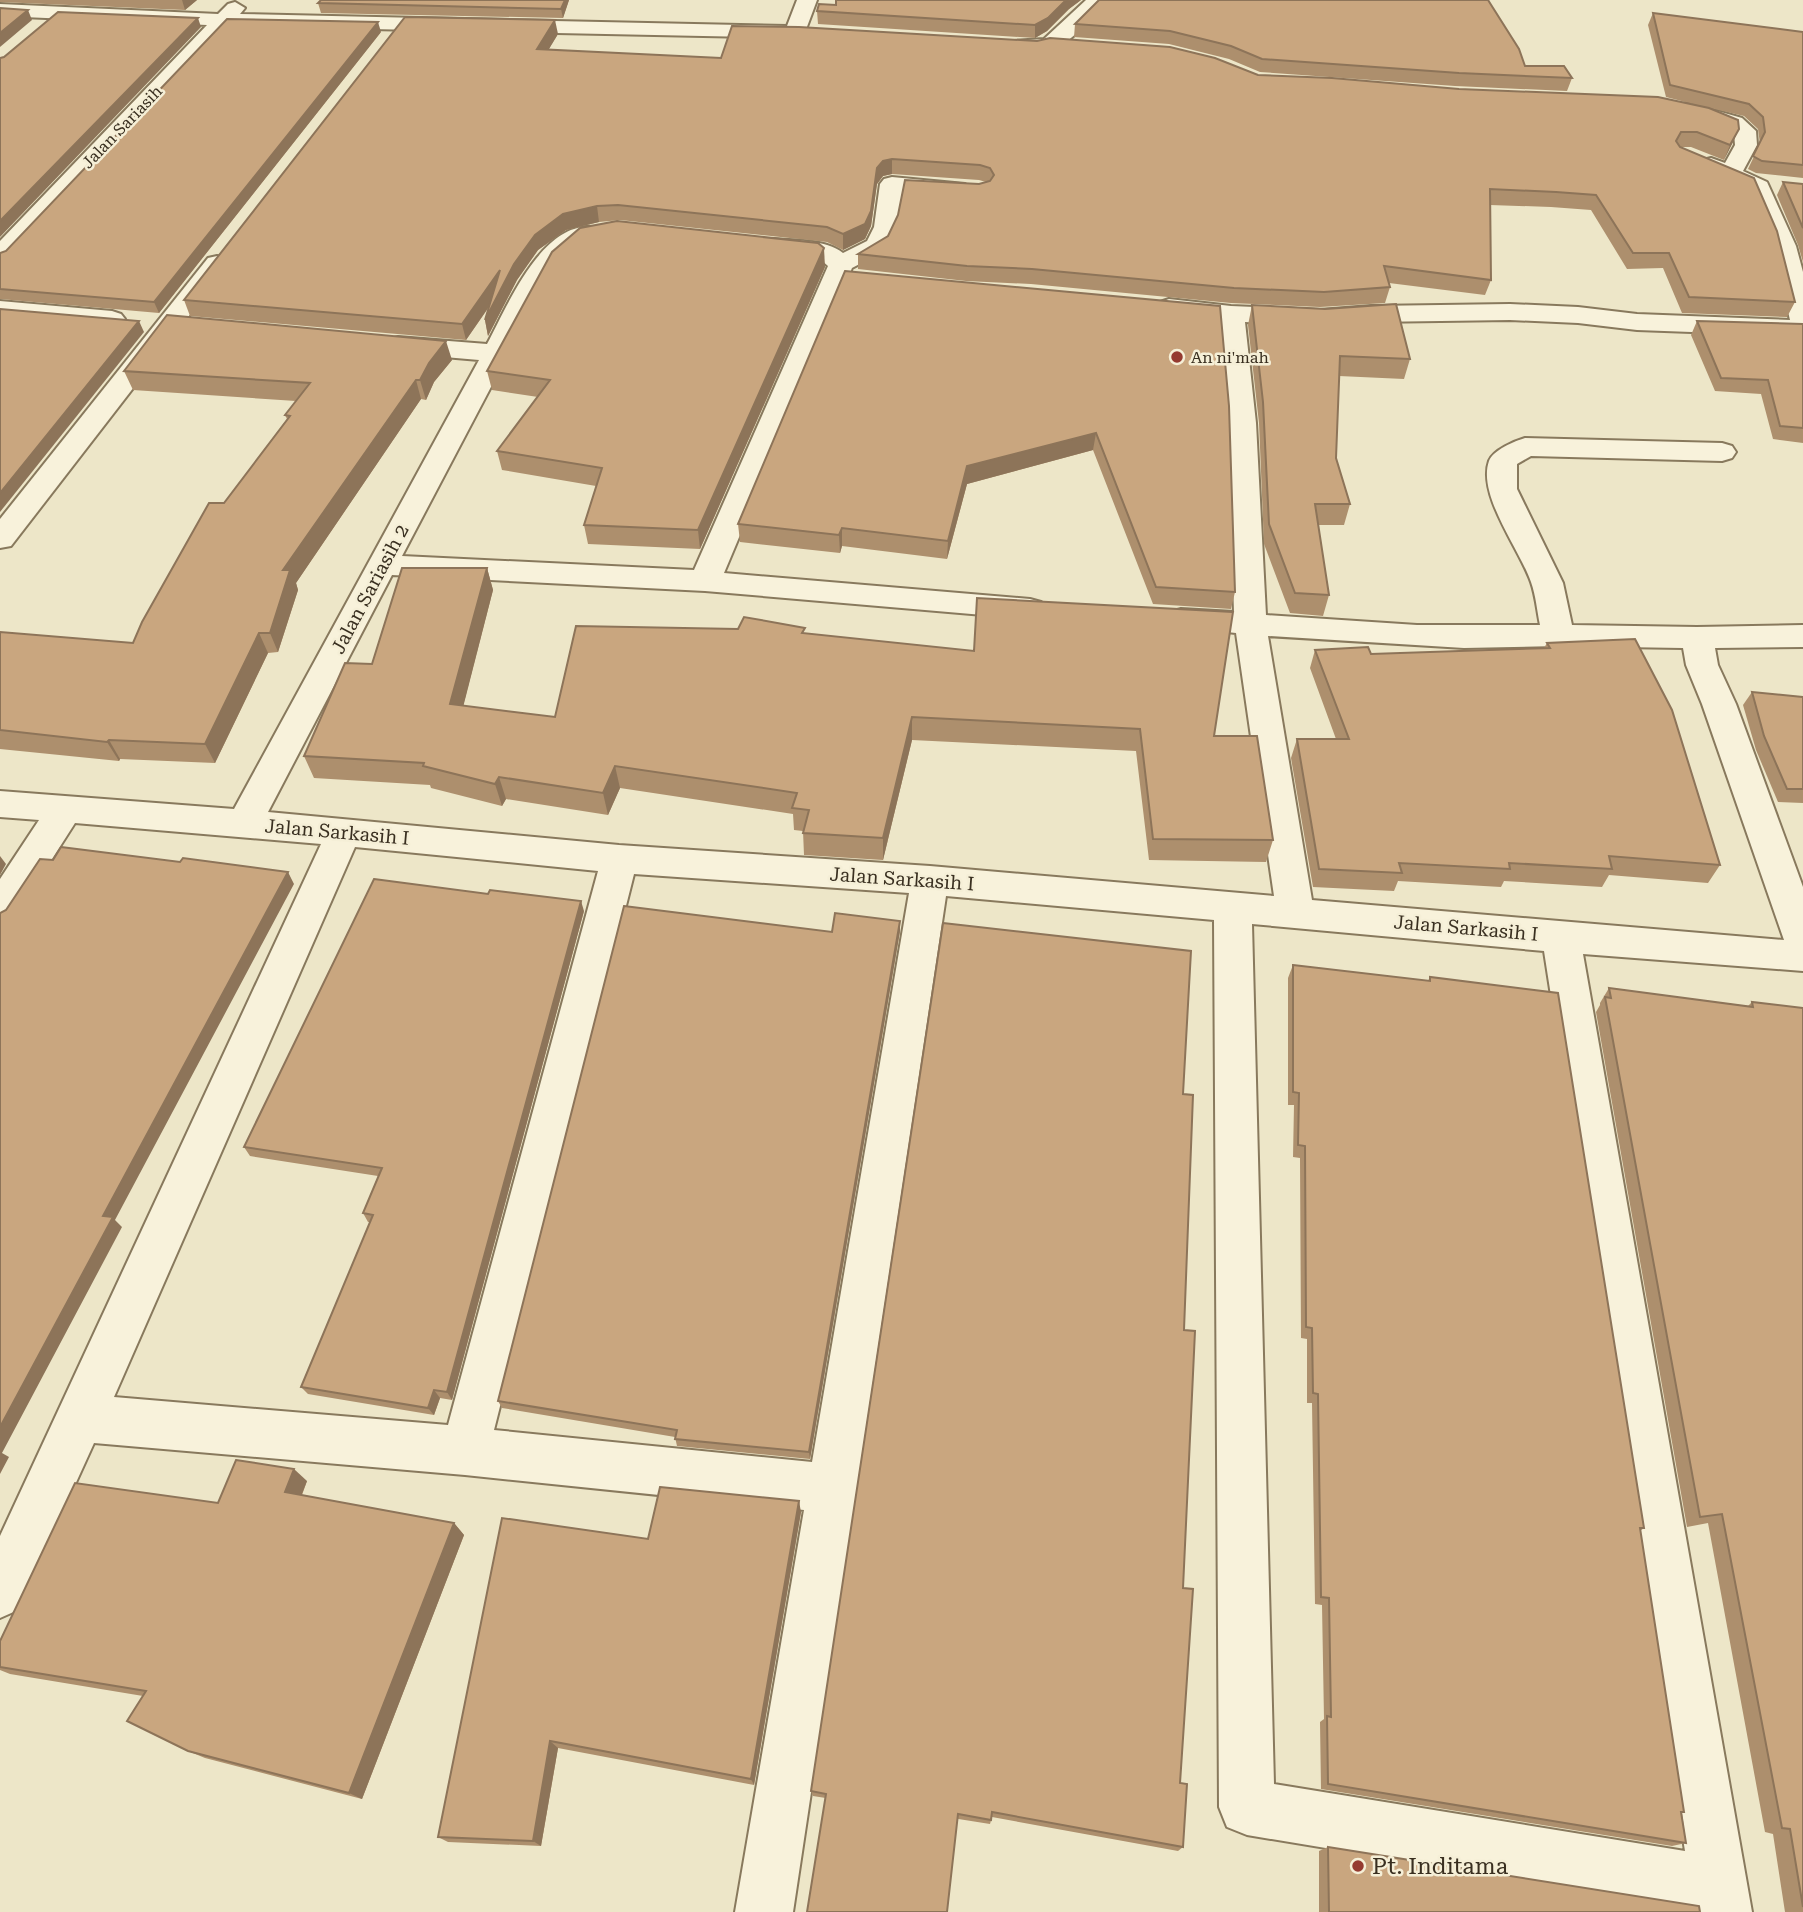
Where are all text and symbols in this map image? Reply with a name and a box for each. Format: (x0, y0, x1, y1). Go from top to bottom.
street label: Jalan Sariasih (78, 82, 166, 172)
place label: An ni'mah (1191, 348, 1269, 367)
marker: An ni'mah (1169, 349, 1185, 365)
street label: Jalan Sariasih 2 (326, 520, 414, 658)
street label: Jalan Sarkasih I (264, 814, 410, 850)
street label: Jalan Sarkasih I (829, 862, 975, 896)
street label: Jalan Sarkasih I (1393, 910, 1539, 946)
place label: Pt. Inditama (1372, 1853, 1509, 1880)
marker: Pt. Inditama (1350, 1858, 1366, 1874)

